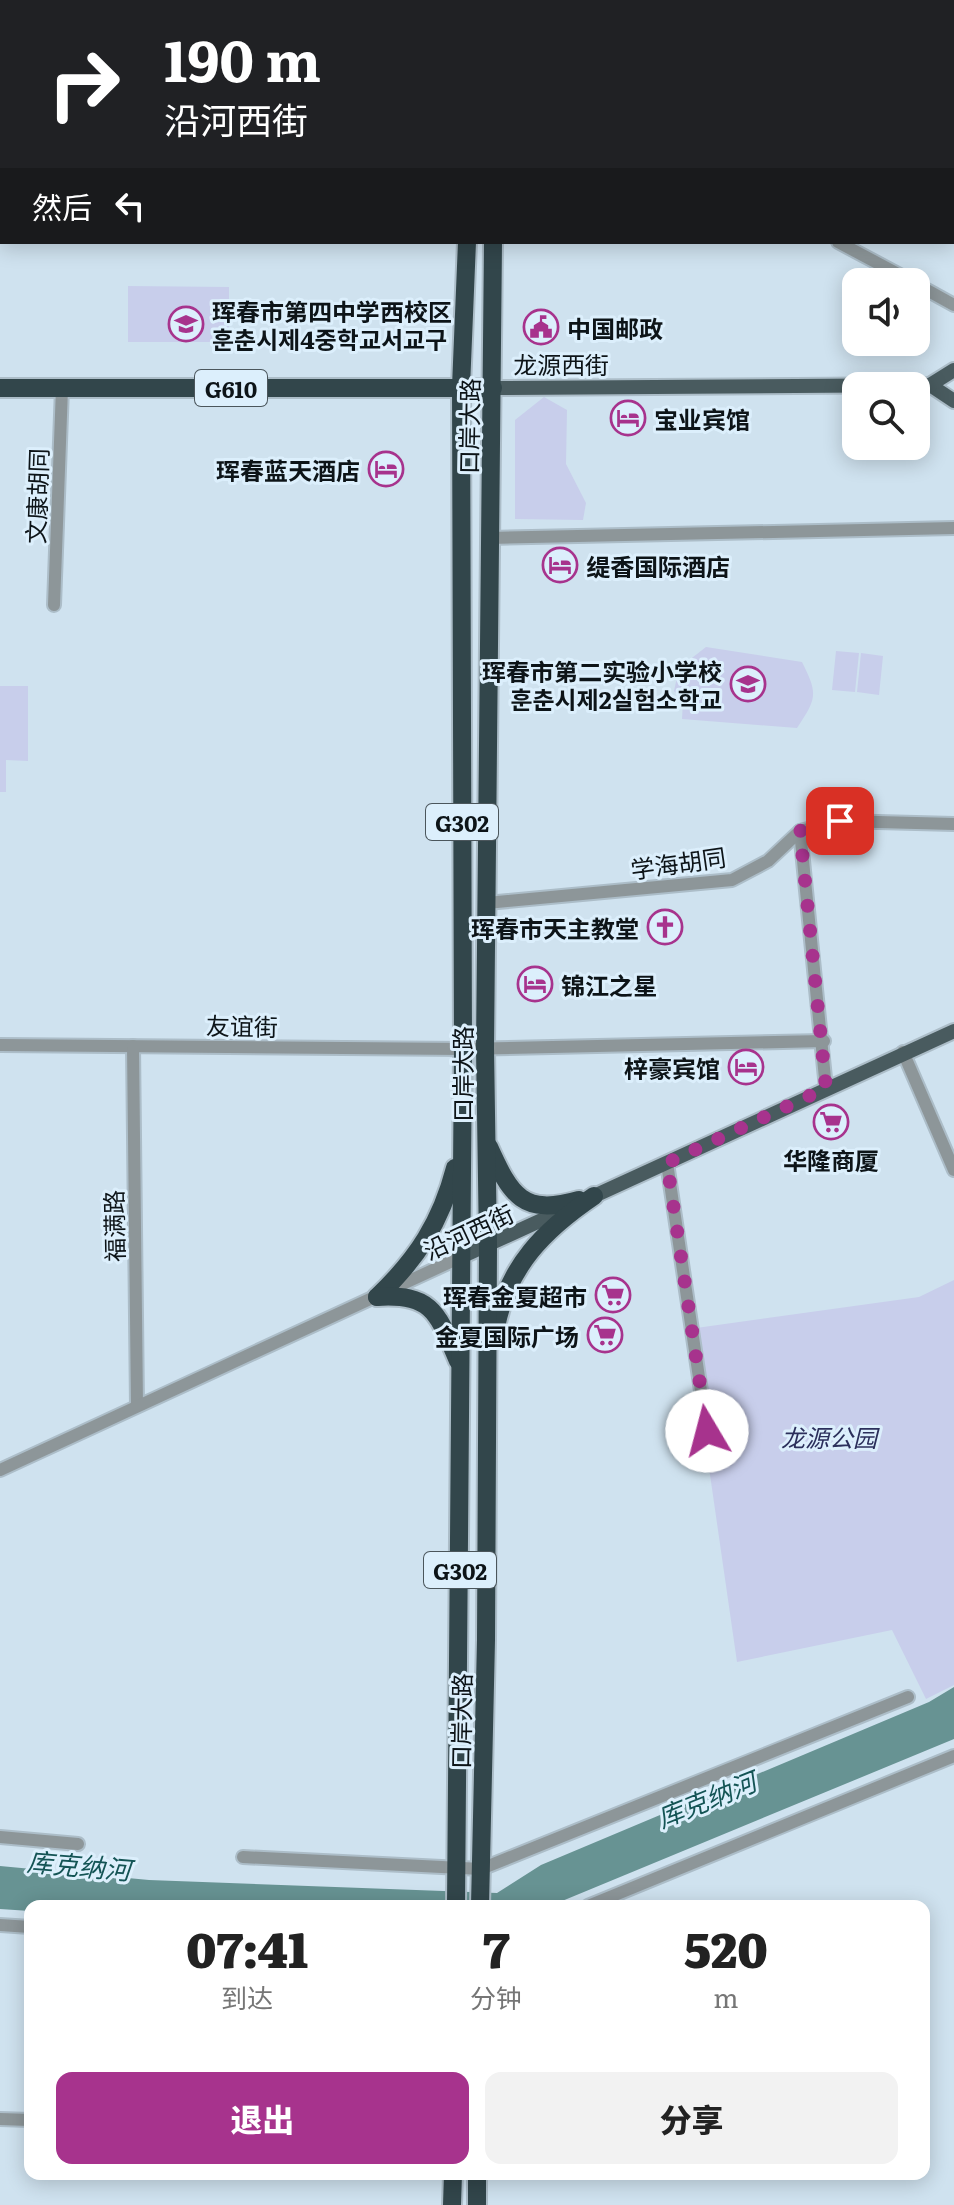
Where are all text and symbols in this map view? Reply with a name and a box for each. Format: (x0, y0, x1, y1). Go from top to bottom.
text: 190 m (164, 16, 321, 99)
icon: right (32, 32, 136, 136)
text: 沿河西街 (164, 92, 308, 145)
text: 然后 (32, 184, 92, 228)
icon: left (108, 184, 152, 228)
map controls (842, 268, 930, 460)
button: sound (842, 268, 930, 356)
place label: 珲春市第四中学西校区 훈춘시제4중학교서교구 (212, 293, 452, 356)
school or university icon: 珲春市第四中学西校区 훈춘시제4중학교서교구 (167, 305, 205, 343)
public building icon: 中国邮政 (522, 308, 560, 346)
place label: 中国邮政 (567, 310, 663, 345)
street label: 龙源西街 (513, 346, 609, 381)
road number: G610 (195, 370, 267, 406)
button: search (842, 372, 930, 460)
street label: 口岸大路 (450, 378, 486, 474)
hotel icon: 宝业宾馆 (609, 399, 647, 437)
place label: 宝业宾馆 (654, 401, 750, 436)
street label: 文康胡同 (17, 447, 55, 545)
hotel icon: 珲春蓝天酒店 (367, 450, 405, 488)
place label: 珲春蓝天酒店 (216, 452, 360, 487)
hotel icon: 缇香国际酒店 (541, 546, 579, 584)
place label: 缇香国际酒店 (586, 548, 730, 583)
place label: 珲春市第二实验小学校 훈춘시제2실험소학교 (482, 653, 722, 716)
school or university icon: 珲春市第二实验小学校 훈춘시제2실험소학교 (729, 665, 767, 703)
pin (806, 787, 874, 855)
icon: arrive (818, 799, 862, 843)
road number: G302 (426, 804, 498, 840)
street label: 学海胡同 (628, 838, 728, 886)
church icon: 珲春市天主教堂 (646, 908, 684, 946)
place label: 珲春市天主教堂 (471, 910, 639, 945)
hotel icon: 锦江之星 (516, 965, 554, 1003)
place label: 锦江之星 (561, 967, 657, 1002)
street label: 友谊街 (206, 1007, 278, 1043)
street label: 口岸大路 (444, 1026, 479, 1122)
hotel icon: 梓豪宾馆 (727, 1048, 765, 1086)
place label: 梓豪宾馆 (624, 1050, 720, 1085)
supermarket icon: 华隆商厦 (812, 1103, 850, 1141)
place label: 华隆商厦 (783, 1142, 879, 1177)
street label: 福满路 (95, 1190, 131, 1262)
street label: 沿河西街 (417, 1195, 519, 1267)
supermarket icon: 珲春金夏超市 (594, 1276, 632, 1314)
place label: 珲春金夏超市 (443, 1278, 587, 1313)
supermarket icon: 金夏国际广场 (586, 1316, 624, 1354)
place label: 金夏国际广场 (435, 1318, 579, 1353)
position arrow (665, 1389, 749, 1473)
park label: 龙源公园 (781, 1419, 880, 1454)
road number: G302 (424, 1552, 496, 1588)
street label: 口岸大路 (442, 1673, 478, 1769)
water label: 库克纳河 (650, 1759, 766, 1836)
water label: 库克纳河 (25, 1840, 137, 1888)
text: 07:41 (186, 1912, 308, 1983)
text: 7 (482, 1912, 510, 1983)
text: 520 (684, 1912, 768, 1983)
text: 到达 (221, 1977, 273, 2016)
text: 分钟 (470, 1977, 522, 2016)
text: m (713, 1977, 739, 2016)
button: 退出 (56, 2072, 469, 2164)
button: 分享 (485, 2072, 898, 2164)

